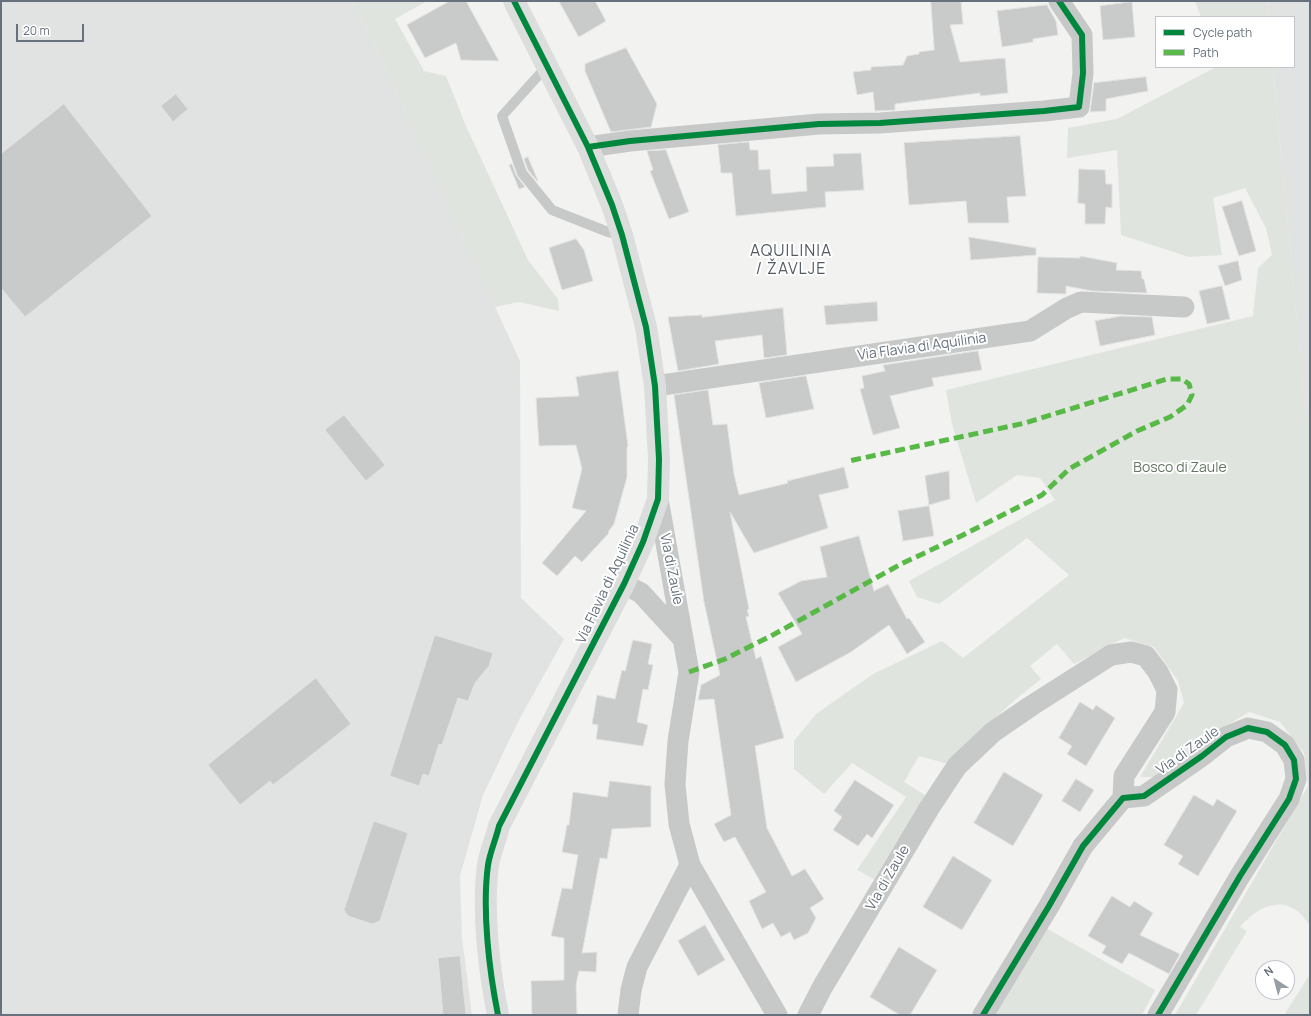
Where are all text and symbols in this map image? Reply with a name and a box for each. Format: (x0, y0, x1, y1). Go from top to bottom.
scale bar (18, 16, 86, 42)
legend (1155, 16, 1295, 68)
text: 20 m (23, 22, 50, 39)
text: Cycle path (1193, 24, 1252, 41)
text: Path (1193, 44, 1219, 61)
district label: AQUILINIA / ŽAVLJE (750, 242, 832, 280)
street label: Via Flavia di Aquilinia (857, 330, 987, 364)
park label: Bosco di Zaule (1133, 460, 1227, 476)
street label: Via Flavia di Aquilinia (573, 522, 643, 646)
street label: Via di Zaule (656, 532, 686, 606)
street label: Via di Zaule (1153, 723, 1223, 779)
street label: Via di Zaule (863, 842, 913, 914)
north arrow (1255, 960, 1295, 1000)
text: N (1261, 962, 1276, 979)

